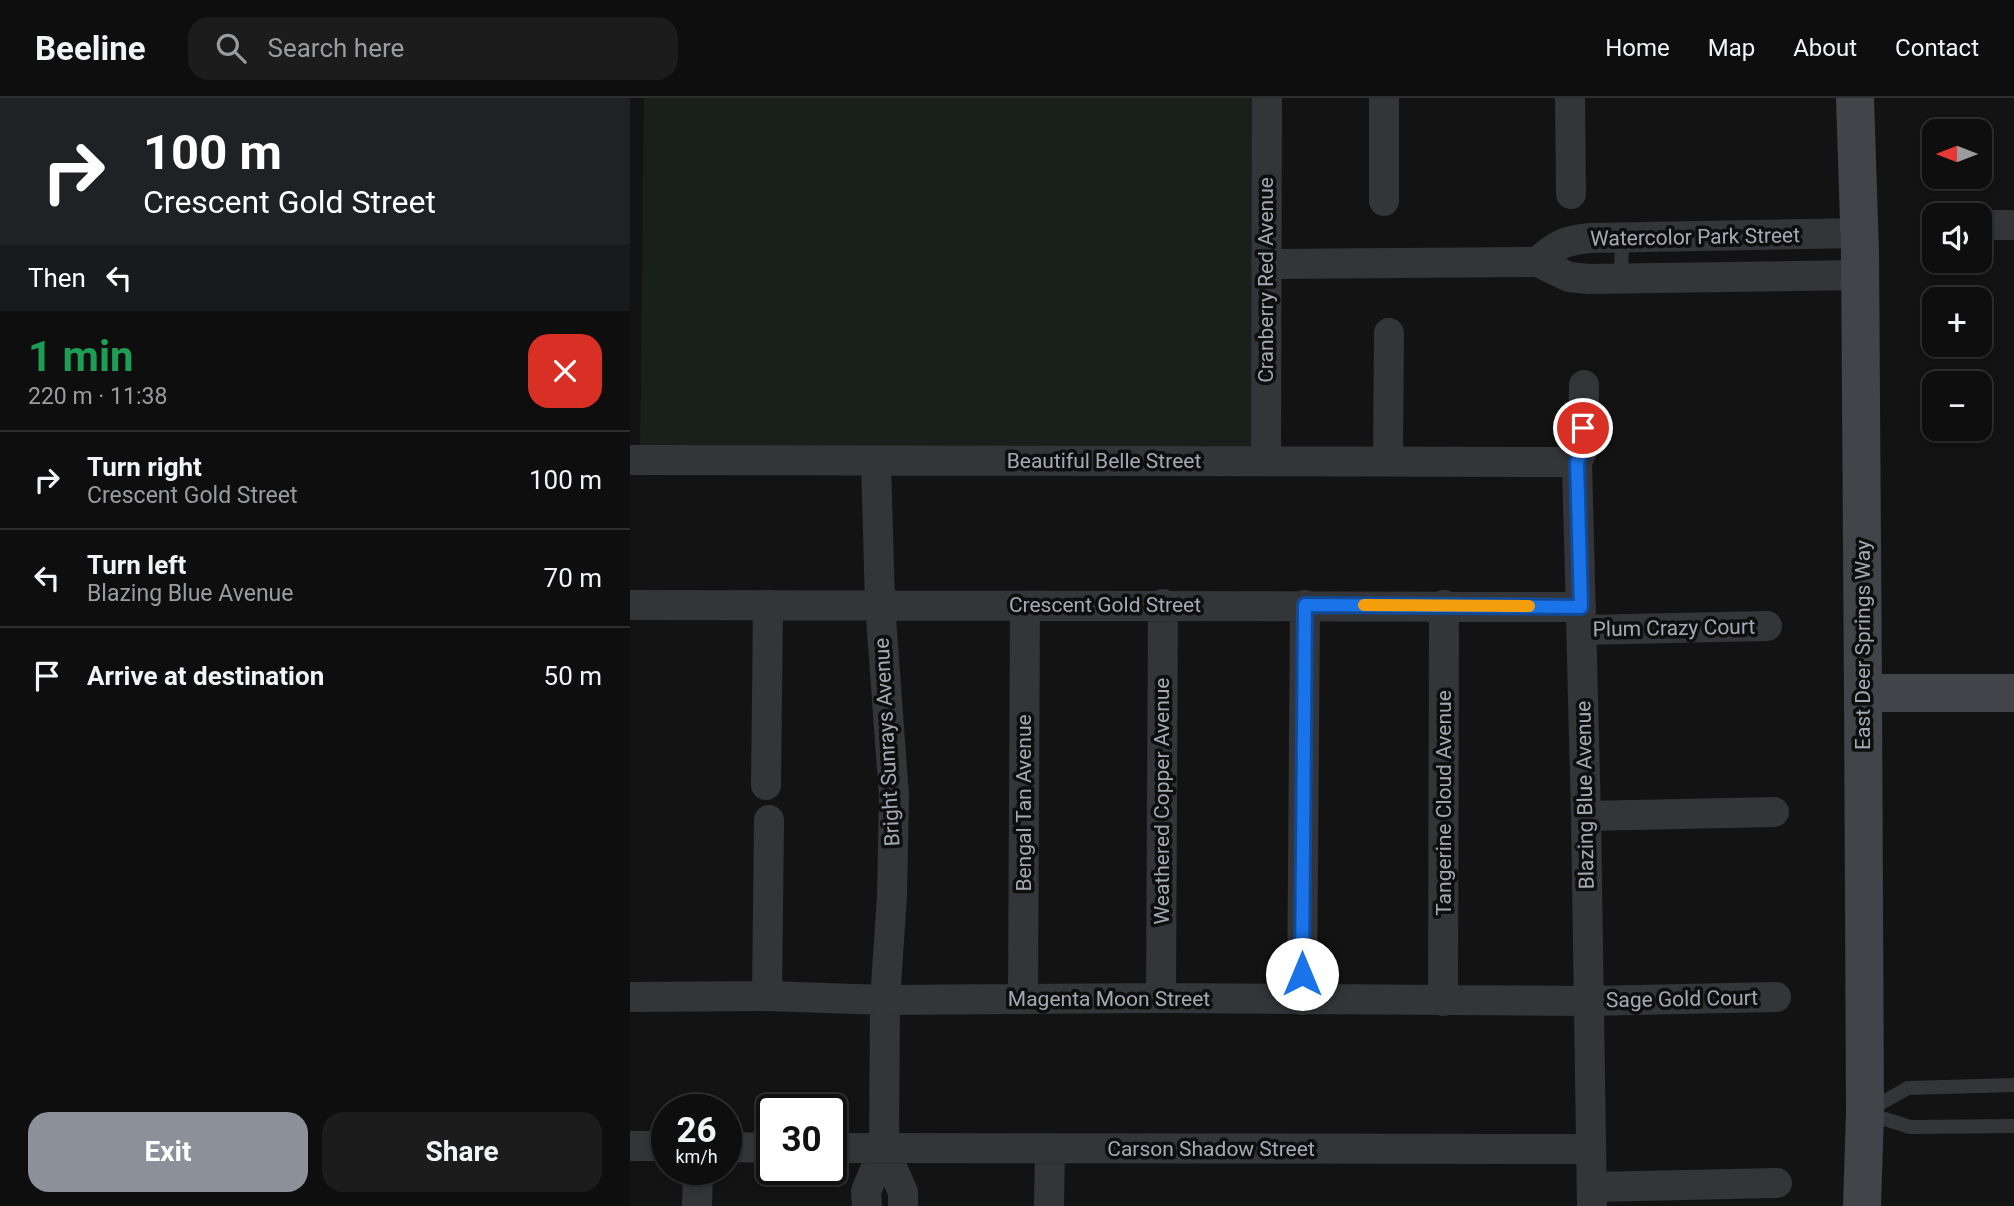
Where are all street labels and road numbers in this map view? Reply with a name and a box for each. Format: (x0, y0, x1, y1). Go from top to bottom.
street label: Cranberry Red Avenue (1254, 177, 1278, 383)
street label: Watercolor Park Street (1590, 223, 1800, 251)
street label: Beautiful Belle Street (1007, 449, 1201, 473)
street label: East Deer Springs Way (1851, 540, 1875, 750)
street label: Crescent Gold Street (1009, 593, 1201, 617)
street label: Plum Crazy Court (1592, 615, 1756, 641)
street label: Bright Sunrays Avenue (870, 637, 904, 847)
street label: Weathered Copper Avenue (1150, 678, 1174, 924)
street label: Tangerine Cloud Avenue (1432, 690, 1456, 916)
street label: Blazing Blue Avenue (1571, 701, 1599, 889)
street label: Bengal Tan Avenue (1012, 714, 1036, 892)
street label: Sage Gold Court (1606, 986, 1758, 1012)
street label: Magenta Moon Street (1008, 987, 1210, 1011)
street label: Carson Shadow Street (1107, 1137, 1315, 1161)

